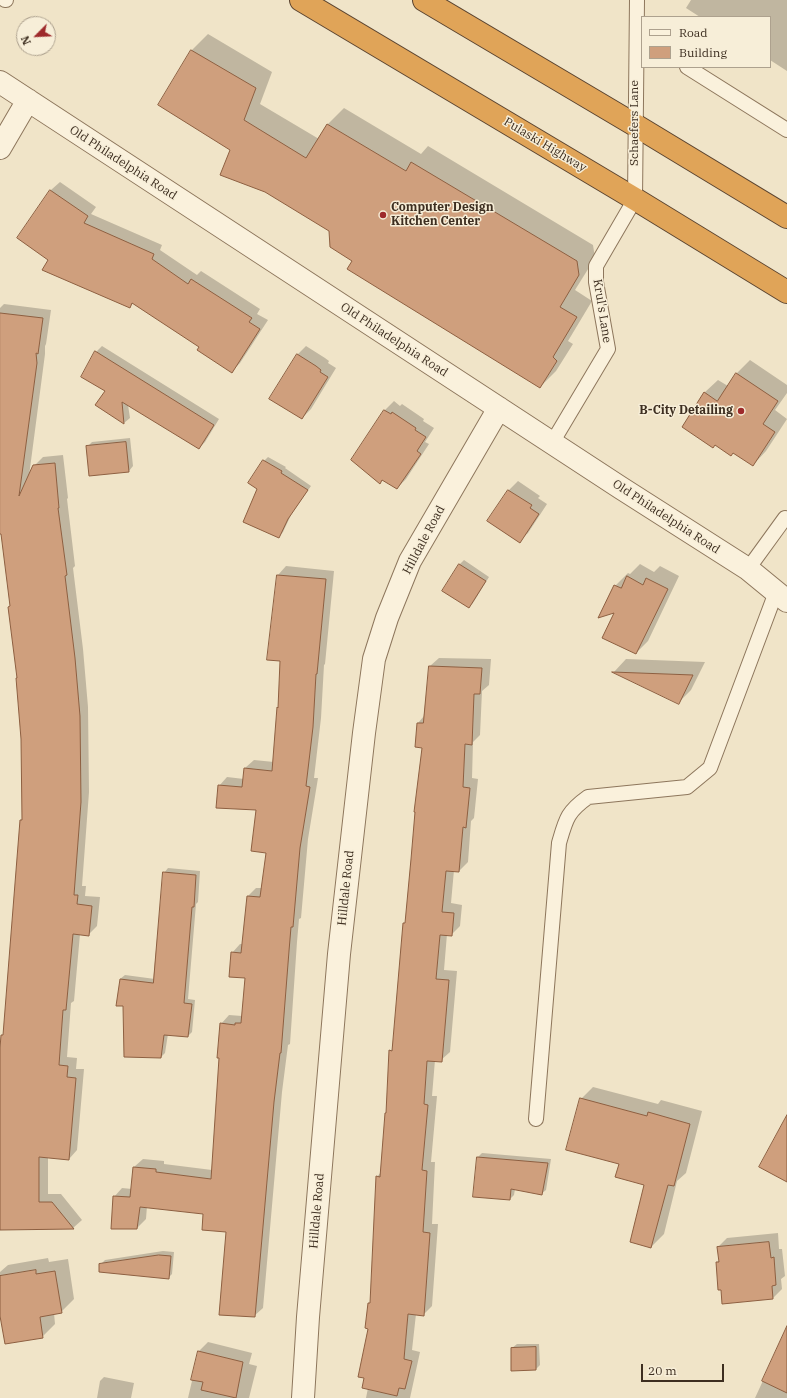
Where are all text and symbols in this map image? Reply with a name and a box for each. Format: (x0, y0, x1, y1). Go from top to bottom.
north arrow (16, 16, 56, 56)
legend (641, 16, 771, 68)
text: Road (679, 25, 708, 40)
text: N (18, 34, 34, 47)
text: Building (679, 45, 727, 60)
street label: Schaefers Lane (628, 80, 642, 166)
street label: Pulaski Highway (501, 115, 589, 175)
street label: Old Philadelphia Road (67, 123, 179, 203)
place label: Computer Design Kitchen Center (391, 201, 494, 229)
marker: Computer Design Kitchen Center (378, 210, 388, 220)
street label: Krul's Lane (590, 278, 614, 344)
street label: Old Philadelphia Road (338, 300, 450, 380)
place label: B-City Detailing (639, 404, 733, 418)
marker: B-City Detailing (736, 406, 746, 416)
street label: Old Philadelphia Road (610, 477, 722, 557)
street label: Hilldale Road (400, 503, 448, 577)
street label: Hilldale Road (335, 850, 357, 926)
street label: Hilldale Road (307, 1173, 327, 1249)
scale bar (643, 1356, 726, 1382)
text: 20 m (648, 1363, 677, 1378)

